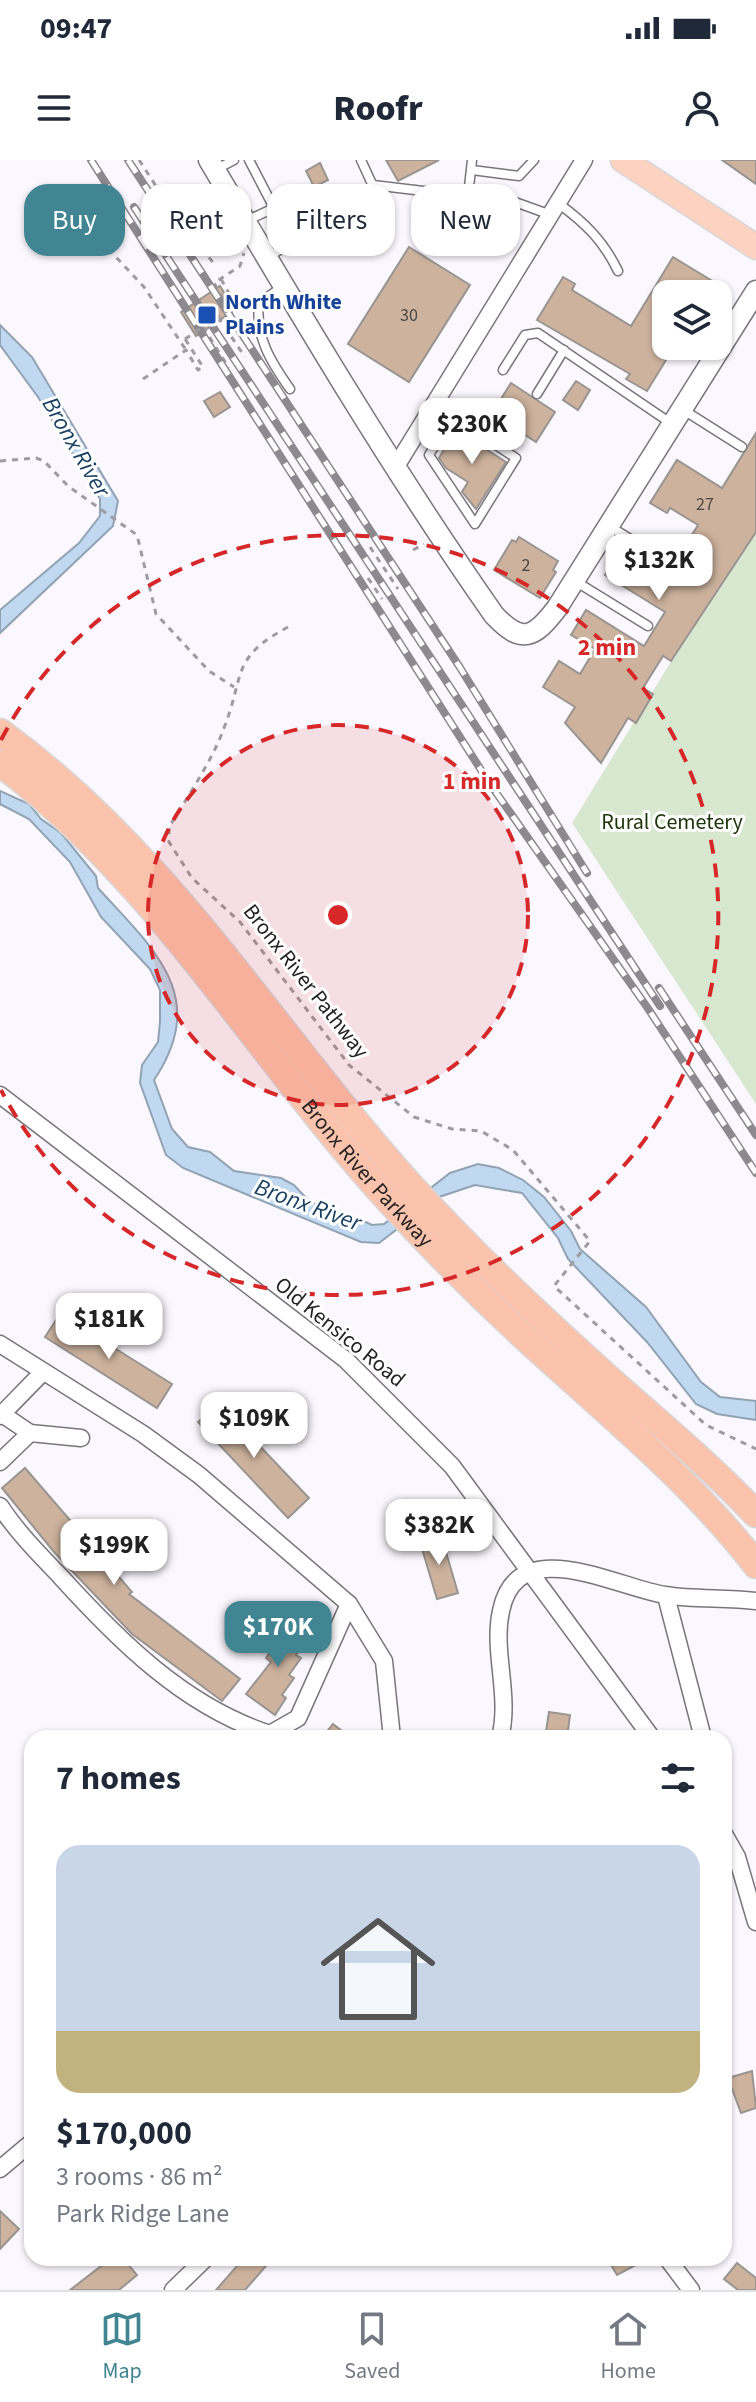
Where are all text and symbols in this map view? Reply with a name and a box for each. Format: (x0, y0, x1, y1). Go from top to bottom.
text: 09:47 (40, 7, 112, 50)
text: Roofr (333, 83, 423, 134)
icon: menu (32, 86, 76, 130)
icon: person (680, 86, 724, 130)
chip: Buy (24, 184, 125, 256)
chip: Rent (141, 184, 251, 256)
chip: Filters (267, 184, 395, 256)
chip: New (411, 184, 520, 256)
map controls (652, 280, 732, 360)
button: layers (652, 280, 732, 360)
place label: North White Plains (225, 286, 342, 343)
house number: 30 (400, 303, 418, 328)
marker: North White Plains (196, 304, 218, 326)
water label: Bronx River (33, 390, 120, 505)
pin: $230K (416, 398, 528, 466)
text: $230K (437, 405, 507, 442)
house number: 27 (696, 492, 714, 517)
pin: $132K (603, 534, 715, 602)
text: $132K (624, 541, 694, 578)
house number: 2 (522, 553, 531, 578)
text: 2 min (578, 630, 636, 665)
text: 1 min (443, 764, 501, 799)
park label: Rural Cemetery (601, 806, 744, 838)
street label: Bronx River Pathway (235, 897, 377, 1066)
centre of rings (324, 901, 352, 929)
street label: Bronx River Parkway (296, 1094, 440, 1252)
water label: Bronx River (251, 1172, 365, 1238)
street label: Old Kensico Road (268, 1269, 412, 1395)
pin: $181K (53, 1293, 165, 1361)
text: $181K (74, 1300, 144, 1337)
pin: $109K (198, 1392, 310, 1460)
text: $109K (219, 1399, 289, 1436)
pin: $382K (383, 1499, 495, 1567)
text: $382K (404, 1506, 474, 1543)
pin: $199K (58, 1519, 170, 1587)
text: $199K (79, 1526, 149, 1563)
pin: $170K (222, 1601, 334, 1669)
text: $170K (243, 1608, 313, 1645)
text: 7 homes (56, 1754, 181, 1803)
icon: filters (656, 1756, 700, 1800)
icon: home (306, 1897, 450, 2041)
text: $170,000 (56, 2109, 192, 2158)
text: 3 rooms · 86 m² (56, 2158, 223, 2195)
text: Park Ridge Lane (56, 2195, 229, 2232)
tab: Map (100, 2307, 144, 2387)
tab: Saved (344, 2307, 400, 2387)
tab: Home (601, 2307, 656, 2387)

